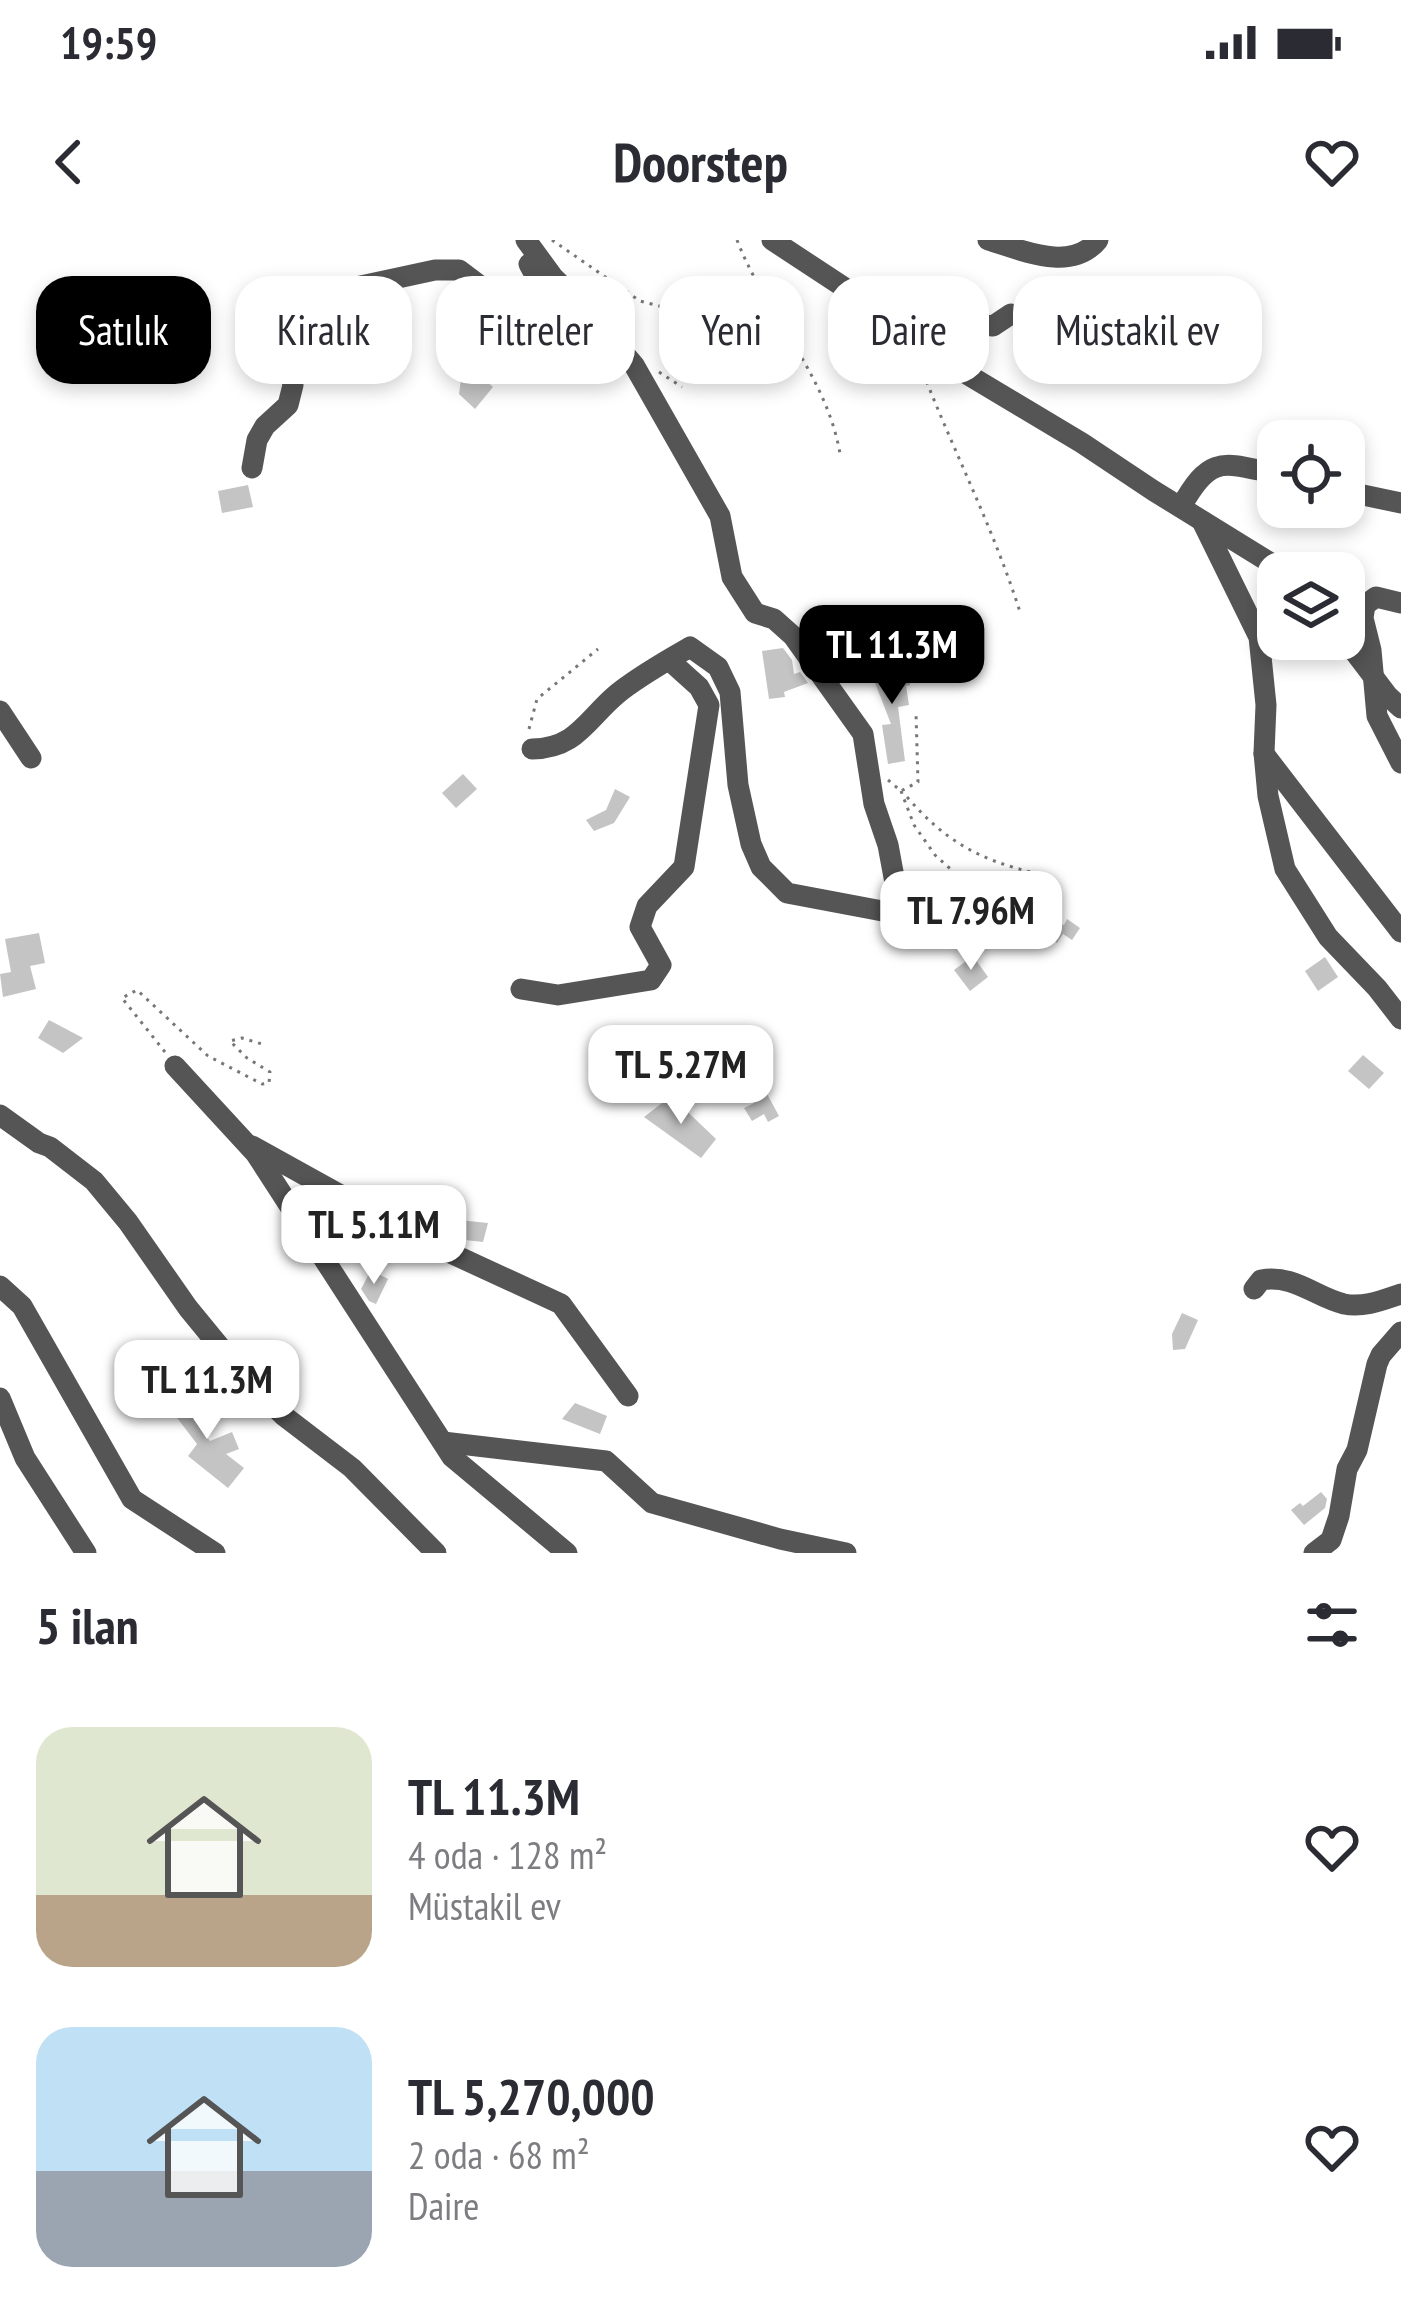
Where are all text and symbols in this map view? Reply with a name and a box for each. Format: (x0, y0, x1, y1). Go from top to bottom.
text: 19:59 (60, 13, 157, 71)
text: Doorstep (613, 127, 788, 197)
icon: back (36, 129, 102, 195)
icon: heart (1299, 129, 1365, 195)
chip: Satılık (36, 276, 211, 384)
chip: Kiralık (235, 276, 412, 384)
chip: Filtreler (436, 276, 635, 384)
chip: Yeni (659, 276, 804, 384)
chip: Daire (828, 276, 989, 384)
chip: Müstakil ev (1013, 276, 1262, 384)
map controls (1257, 420, 1365, 660)
button: locate (1257, 420, 1365, 528)
button: layers (1257, 552, 1365, 660)
pin: TL 11.3M (768, 605, 1016, 707)
text: TL 11.3M (826, 618, 958, 669)
pin: TL 7.96M (847, 871, 1095, 973)
text: TL 7.96M (907, 884, 1035, 935)
pin: TL 5.27M (557, 1025, 805, 1127)
text: TL 5.27M (615, 1038, 747, 1089)
pin: TL 5.11M (250, 1185, 498, 1287)
text: TL 5.11M (308, 1198, 440, 1249)
pin: TL 11.3M (83, 1340, 331, 1442)
text: TL 11.3M (141, 1353, 273, 1404)
text: 5 ilan (36, 1592, 139, 1658)
icon: filters (1299, 1592, 1365, 1658)
text: TL 11.3M (408, 1763, 580, 1829)
icon: home (132, 1775, 276, 1919)
icon: heart (1299, 1814, 1365, 1880)
text: 4 oda · 128 m² (408, 1829, 607, 1880)
text: Müstakil ev (408, 1880, 561, 1931)
text: TL 5,270,000 (408, 2063, 655, 2129)
icon: home (132, 2075, 276, 2219)
icon: heart (1299, 2114, 1365, 2180)
text: 2 oda · 68 m² (408, 2129, 590, 2180)
text: Daire (408, 2180, 479, 2231)

